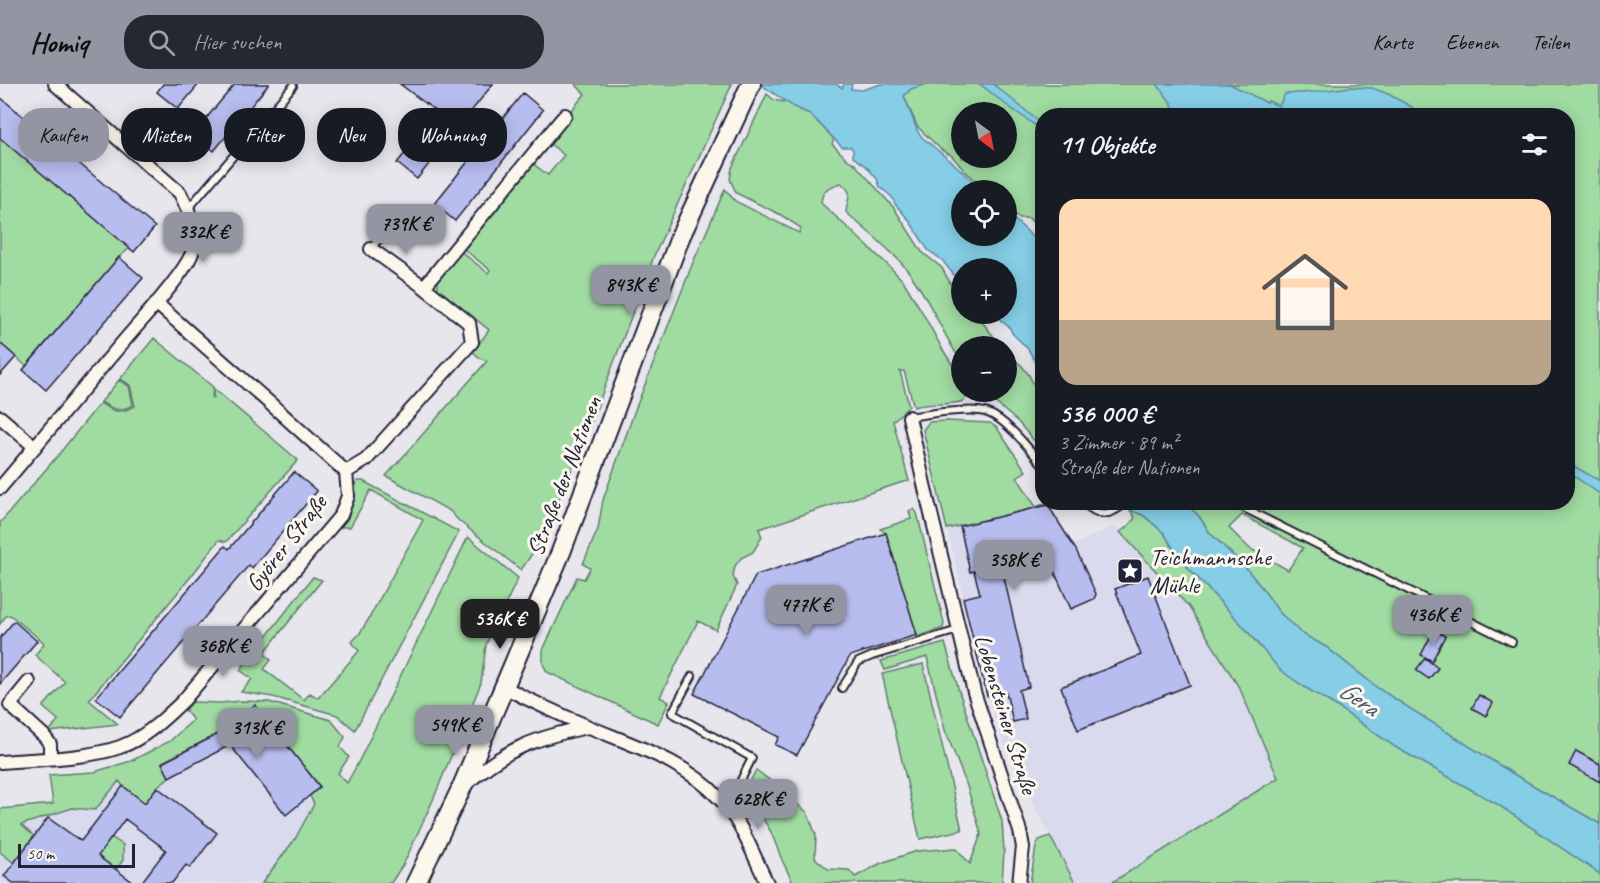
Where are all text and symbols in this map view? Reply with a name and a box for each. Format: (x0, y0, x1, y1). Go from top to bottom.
search box (124, 15, 544, 69)
text: Homiq (30, 25, 88, 60)
icon: search (145, 26, 178, 59)
text: Hier suchen (193, 28, 281, 56)
text: Karte (1373, 29, 1413, 55)
text: Ebenen (1446, 29, 1499, 55)
text: Teilen (1532, 29, 1570, 55)
north arrow (951, 102, 1017, 168)
map controls (951, 102, 1017, 402)
chip: Kaufen (18, 108, 109, 162)
chip: Mieten (121, 108, 212, 162)
chip: Filter (224, 108, 305, 162)
chip: Neu (317, 108, 386, 162)
chip: Wohnung (398, 108, 507, 162)
text: 11 Objekte (1059, 128, 1155, 161)
icon: filters (1518, 128, 1551, 161)
button: locate (951, 180, 1017, 246)
pin: 739K € (357, 204, 455, 255)
text: 739K € (381, 211, 431, 236)
pin: 332K € (154, 212, 252, 263)
text: 332K € (178, 219, 229, 244)
icon: home (1251, 238, 1359, 346)
button: + (951, 258, 1017, 324)
pin: 843K € (582, 265, 680, 316)
text: 843K € (606, 272, 657, 297)
button: − (951, 336, 1017, 402)
street label: Straße der Nationen (520, 392, 608, 560)
text: 536 000 € (1059, 397, 1154, 430)
text: 3 Zimmer · 89 m² (1059, 430, 1178, 455)
text: Straße der Nationen (1059, 455, 1199, 480)
street label: Györer Straße (239, 487, 334, 597)
pin: 358K € (965, 540, 1063, 591)
place label: Teichmannsche Mühle (1150, 542, 1273, 600)
text: 358K € (989, 547, 1039, 572)
place icon: Teichmannsche Mühle (1115, 556, 1145, 586)
pin: 477K € (757, 585, 855, 636)
text: 477K € (781, 592, 831, 617)
pin: 436K € (1384, 595, 1482, 646)
pin: 536K € (451, 599, 549, 650)
text: 436K € (1407, 602, 1459, 627)
text: 536K € (474, 606, 526, 631)
pin: 368K € (174, 626, 272, 677)
street label: Lobensteiner Straße (968, 631, 1045, 799)
text: 368K € (197, 633, 249, 658)
water label: Gera (1333, 673, 1387, 725)
pin: 549K € (406, 705, 504, 756)
pin: 313K € (208, 708, 306, 759)
text: 549K € (430, 712, 480, 737)
text: 313K € (232, 715, 283, 740)
pin: 628K € (709, 779, 807, 830)
text: 628K € (732, 786, 784, 811)
scale bar (18, 841, 135, 868)
text: 50 m (27, 844, 54, 864)

